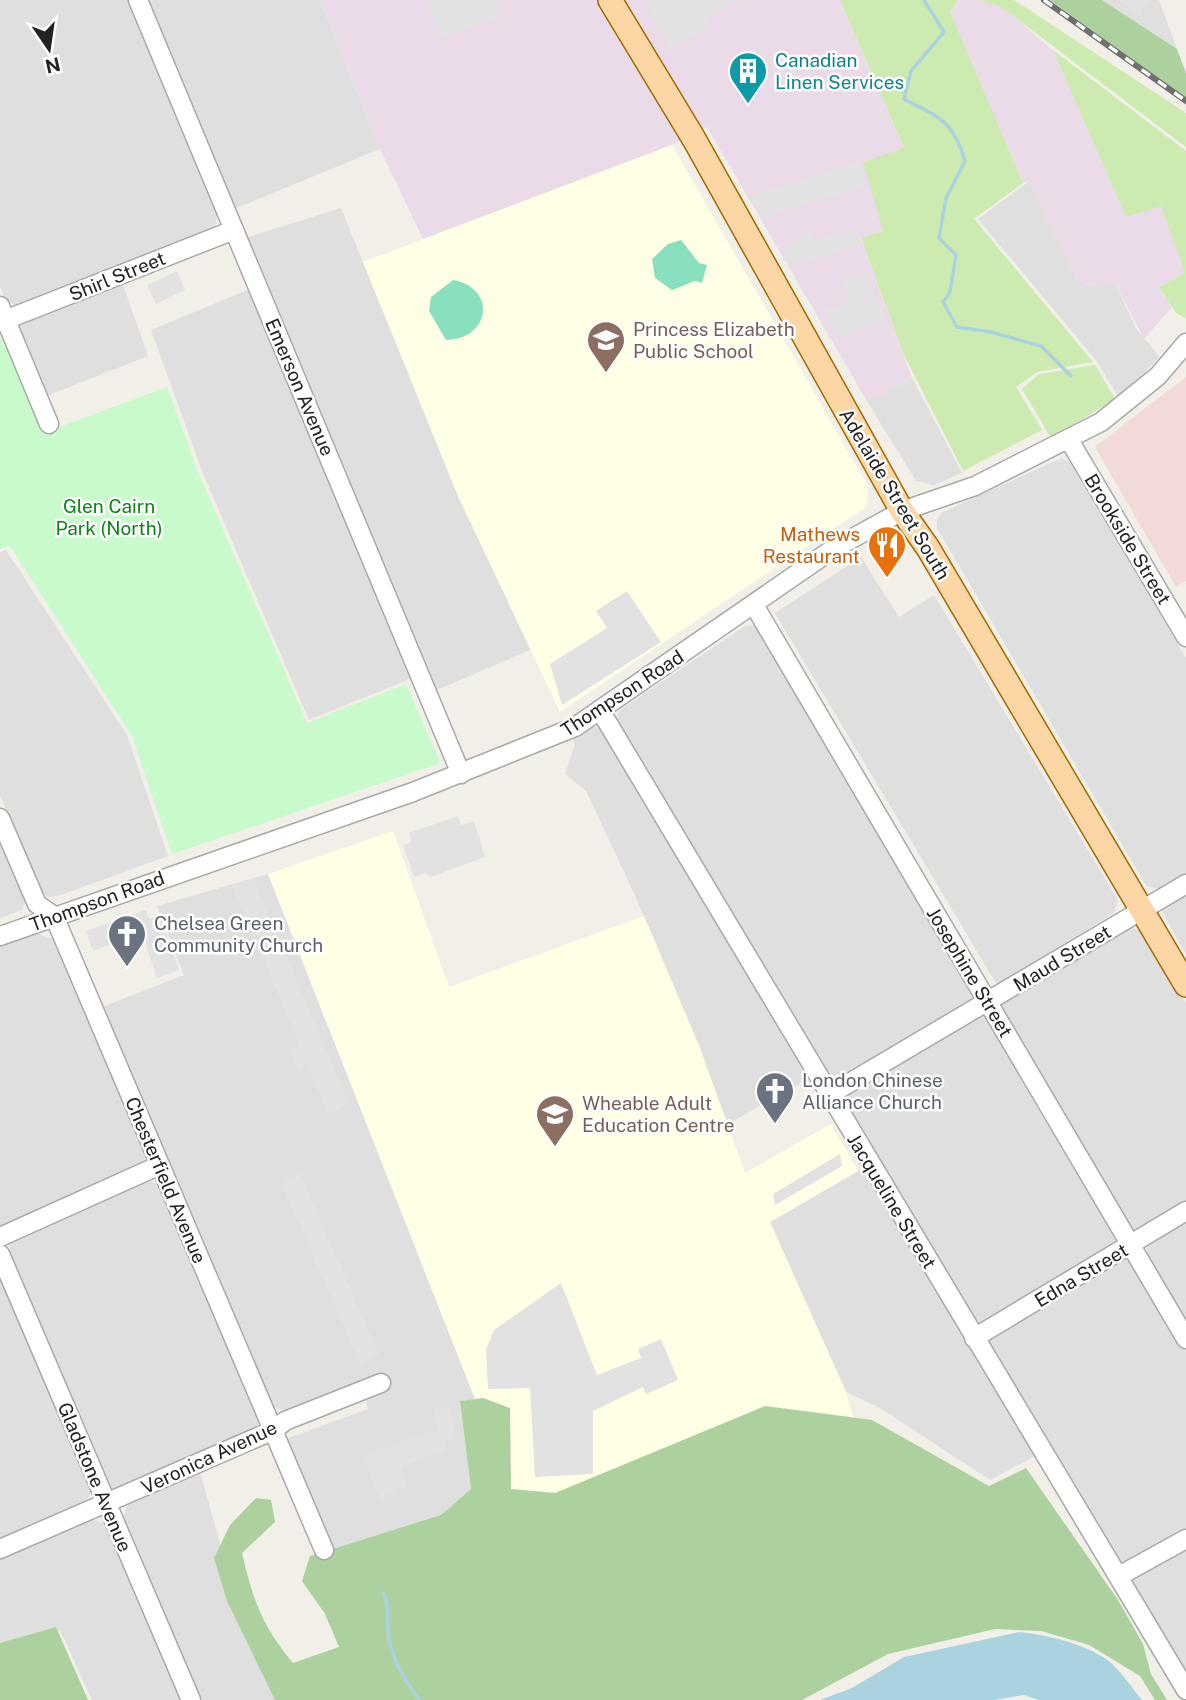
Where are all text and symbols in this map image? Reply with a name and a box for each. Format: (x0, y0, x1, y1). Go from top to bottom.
north arrow (14, 14, 84, 84)
place label: Canadian Linen Services (775, 49, 904, 93)
building icon: Canadian Linen Services (727, 50, 769, 105)
text: N (43, 53, 63, 78)
street label: Shirl Street (66, 247, 168, 305)
street label: Emerson Avenue (261, 315, 339, 459)
place label: Princess Elizabeth Public School (633, 318, 795, 362)
school or university icon: Princess Elizabeth Public School (585, 319, 627, 374)
street label: Adelaide Street South (835, 404, 955, 584)
street label: Brookside Street (1080, 470, 1176, 608)
park label: Glen Cairn Park (North) (55, 495, 163, 539)
place label: Mathews Restaurant (763, 523, 860, 567)
restaurant icon: Mathews Restaurant (866, 524, 908, 579)
street label: Thompson Road (557, 645, 687, 741)
street label: Thompson Road (27, 866, 167, 936)
street label: Josephine Street (923, 903, 1017, 1041)
place label: Chelsea Green Community Church (154, 912, 323, 956)
church icon: Chelsea Green Community Church (106, 913, 148, 968)
street label: Maud Street (1009, 920, 1115, 996)
place label: London Chinese Alliance Church (802, 1069, 943, 1113)
church icon: London Chinese Alliance Church (754, 1070, 796, 1125)
place label: Wheable Adult Education Centre (582, 1092, 735, 1136)
street label: Chesterfield Avenue (121, 1093, 211, 1267)
school or university icon: Wheable Adult Education Centre (534, 1093, 576, 1148)
street label: Jacqueline Street (843, 1130, 941, 1272)
street label: Edna Street (1030, 1239, 1132, 1311)
street label: Gladstone Avenue (54, 1399, 136, 1555)
street label: Veronica Avenue (138, 1416, 280, 1498)

